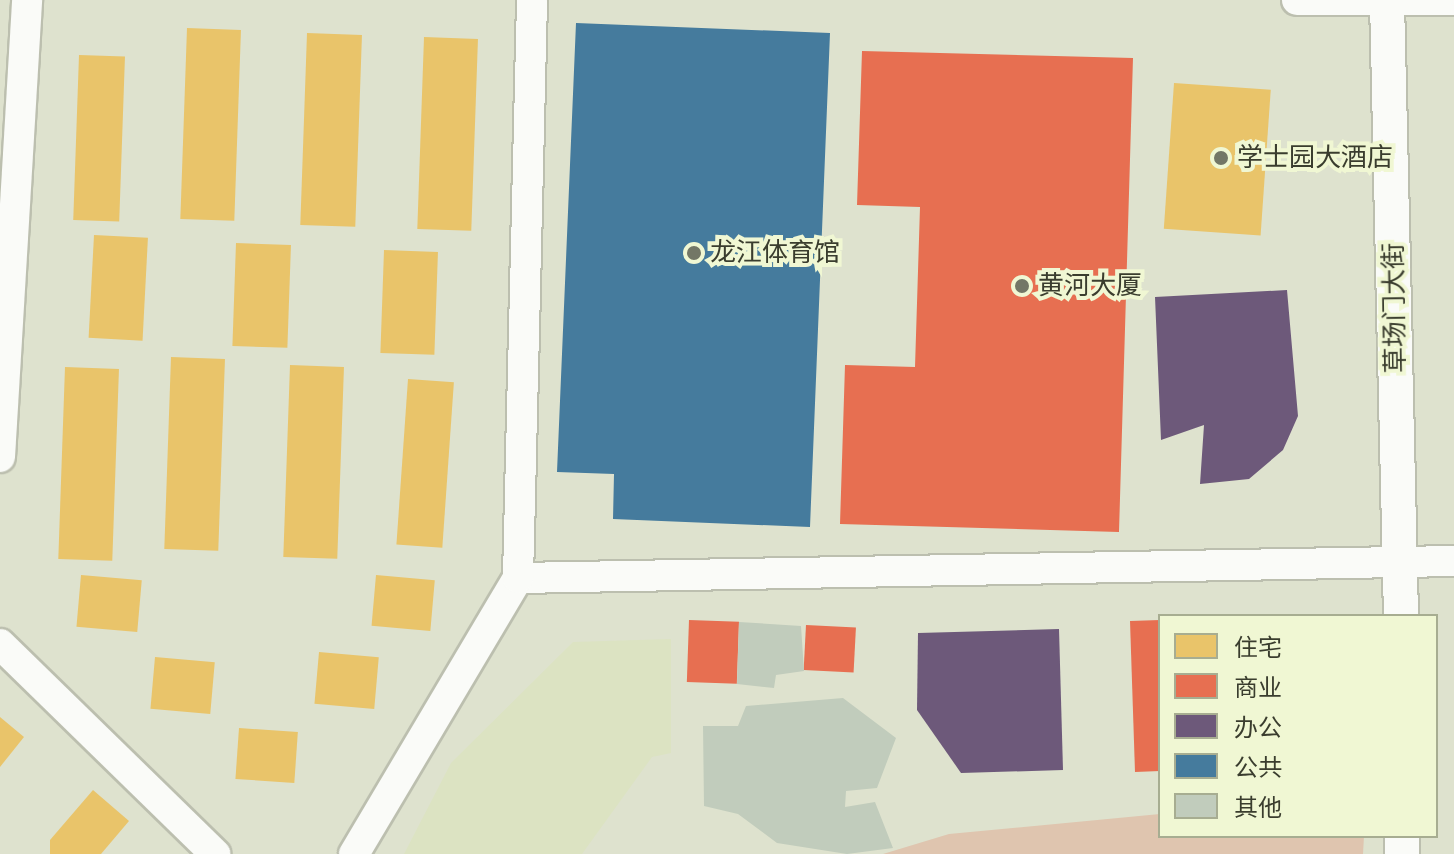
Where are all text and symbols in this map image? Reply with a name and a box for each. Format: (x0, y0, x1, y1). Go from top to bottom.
place label: 学士园大酒店 (1237, 142, 1393, 174)
marker: 学士园大酒店 (1212, 149, 1230, 167)
place label: 龙江体育馆 (710, 237, 840, 269)
street label: 草场门大街 (1378, 243, 1412, 373)
marker: 龙江体育馆 (685, 244, 703, 262)
place label: 黄河大厦 (1038, 270, 1142, 302)
marker: 黄河大厦 (1013, 277, 1031, 295)
legend (1158, 614, 1438, 838)
text: 住宅 (1234, 632, 1282, 664)
text: 商业 (1234, 672, 1282, 704)
text: 办公 (1234, 712, 1282, 744)
text: 公共 (1234, 752, 1282, 784)
text: 其他 (1234, 792, 1282, 824)

